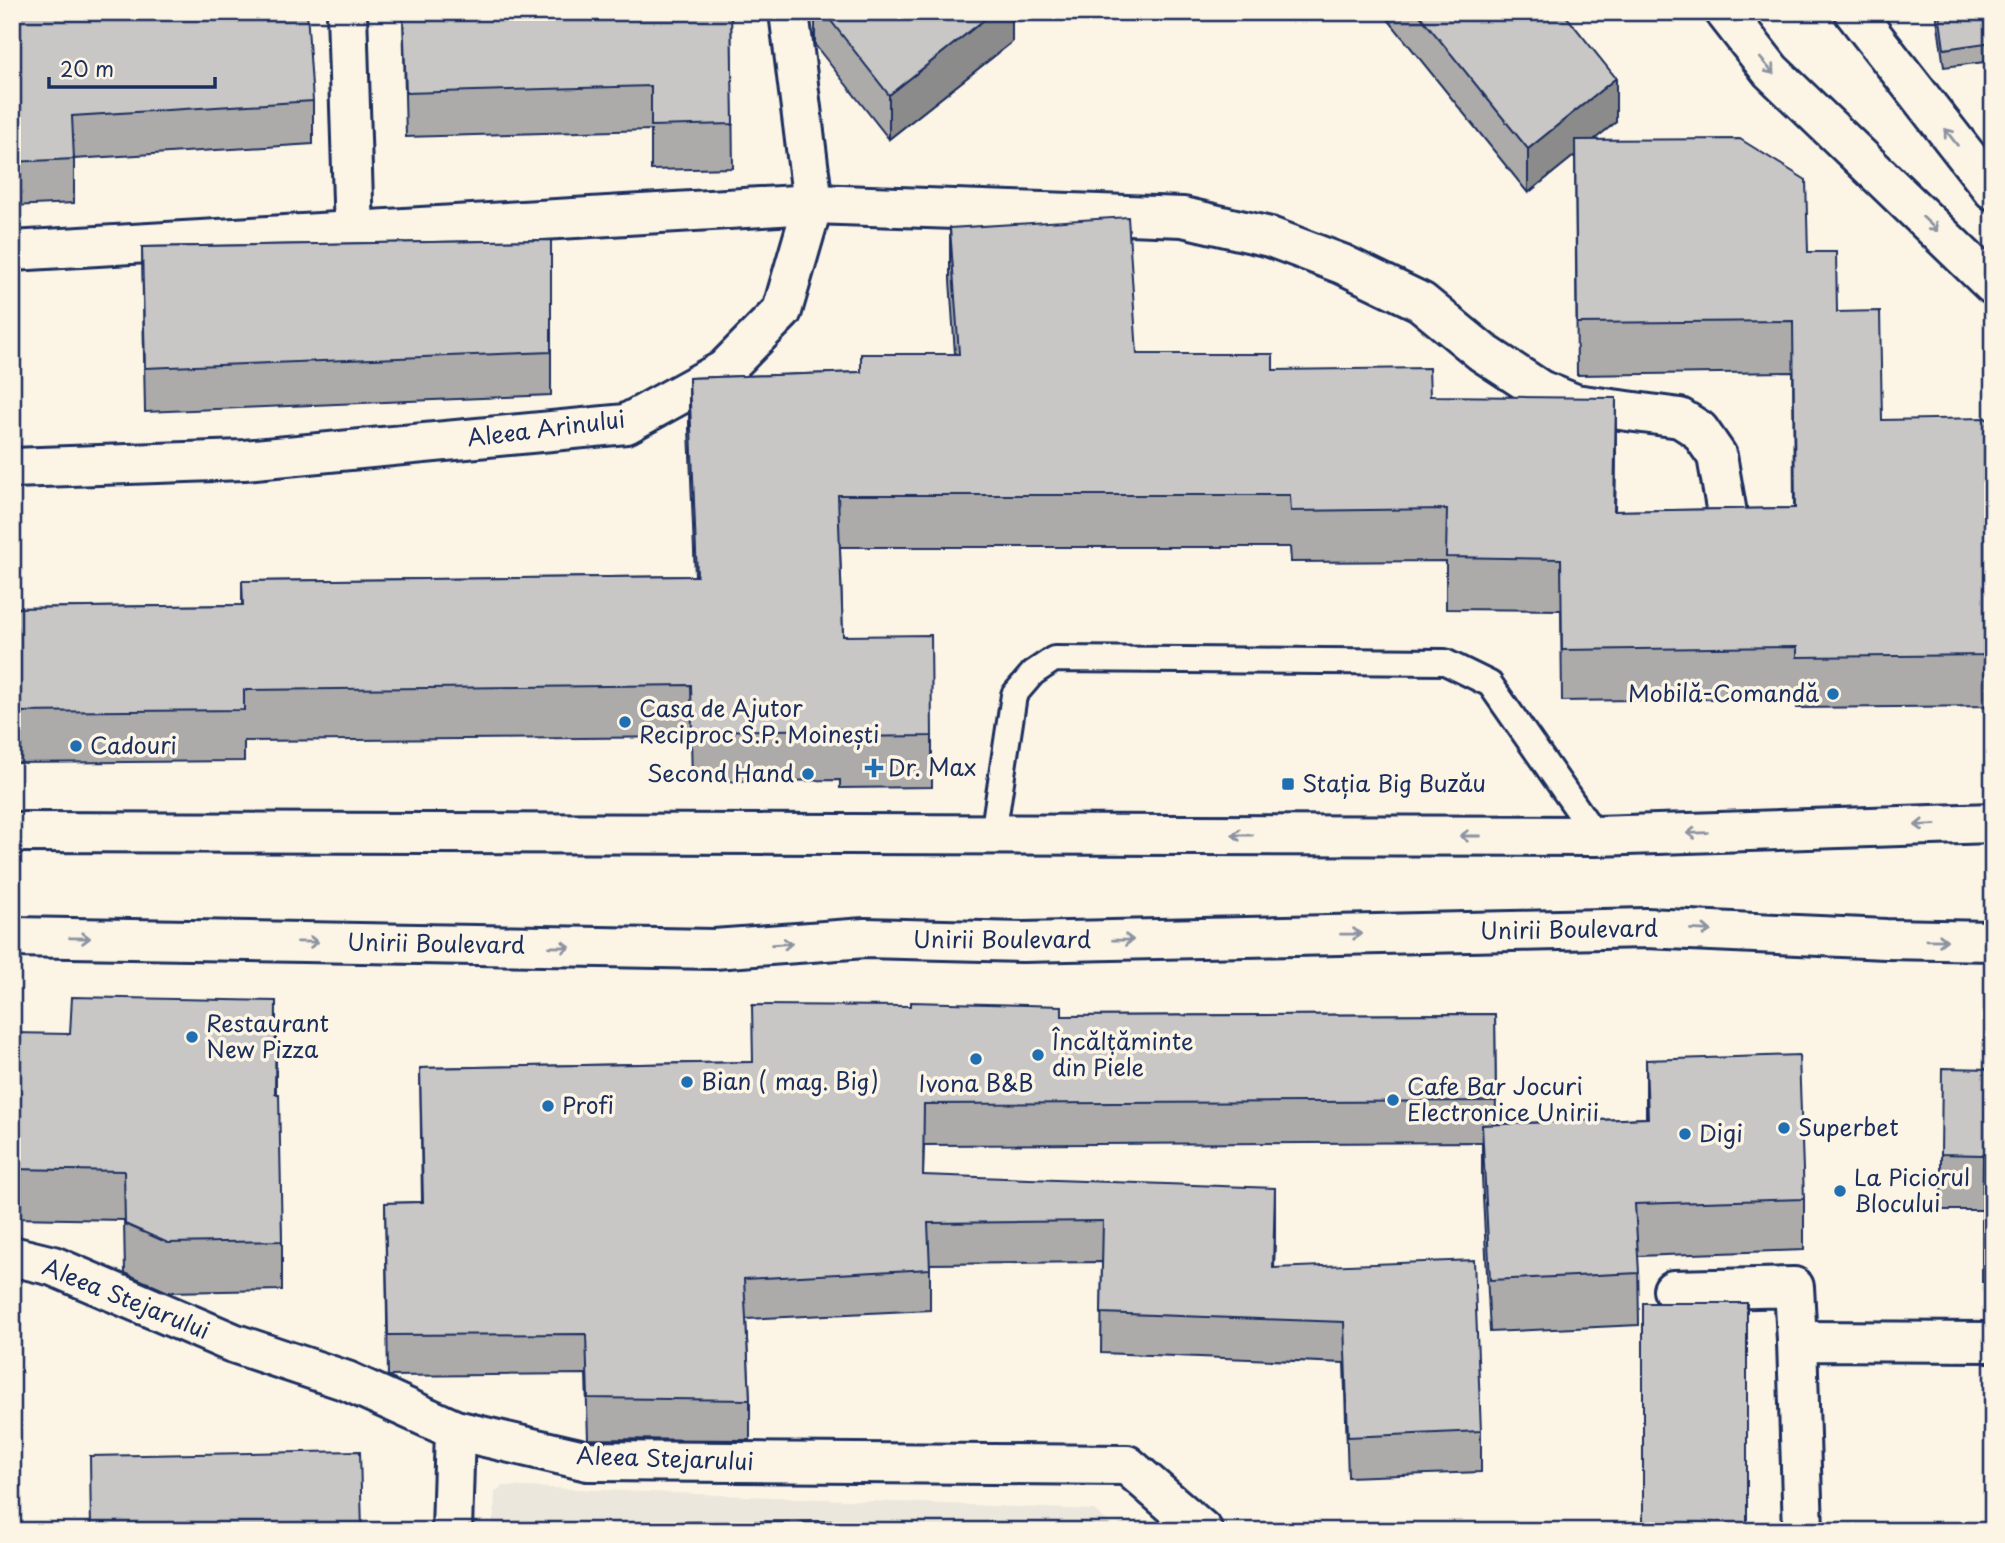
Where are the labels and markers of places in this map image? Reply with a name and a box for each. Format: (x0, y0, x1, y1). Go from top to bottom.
place label: Mobilă-Comandă (1628, 675, 1819, 710)
marker: Mobilă-Comandă (1825, 686, 1841, 702)
place label: Casa de Ajutor Reciproc S.P. Moinești (639, 690, 880, 751)
marker: Casa de Ajutor Reciproc S.P. Moinești (617, 714, 633, 730)
place label: Cadouri (90, 727, 177, 762)
marker: Cadouri (68, 738, 84, 754)
place label: Dr. Max (888, 749, 976, 784)
place label: Second Hand (647, 755, 794, 790)
marker: Dr. Max (866, 760, 882, 776)
place label: Stația Big Buzău (1302, 765, 1486, 800)
marker: Second Hand (800, 766, 816, 782)
marker: Stația Big Buzău (1280, 776, 1296, 792)
place label: Restaurant New Pizza (206, 1005, 329, 1066)
place label: Încălțăminte din Piele (1052, 1023, 1194, 1084)
marker: Restaurant New Pizza (184, 1029, 200, 1045)
marker: Încălțăminte din Piele (1030, 1047, 1046, 1063)
marker: Ivona B&B (968, 1051, 984, 1067)
place label: Bian ( mag. Big) (701, 1063, 879, 1098)
place label: Ivona B&B (918, 1065, 1034, 1100)
place label: Cafe Bar Jocuri Electronice Unirii (1407, 1068, 1599, 1129)
marker: Bian ( mag. Big) (679, 1074, 695, 1090)
place label: Profi (562, 1087, 614, 1122)
marker: Cafe Bar Jocuri Electronice Unirii (1385, 1092, 1401, 1108)
marker: Profi (540, 1098, 556, 1114)
place label: Superbet (1798, 1109, 1899, 1144)
place label: Digi (1699, 1115, 1743, 1150)
marker: Superbet (1776, 1120, 1792, 1136)
marker: Digi (1677, 1126, 1693, 1142)
place label: La Piciorul Blocului (1854, 1159, 1970, 1220)
marker: La Piciorul Blocului (1832, 1183, 1848, 1199)

